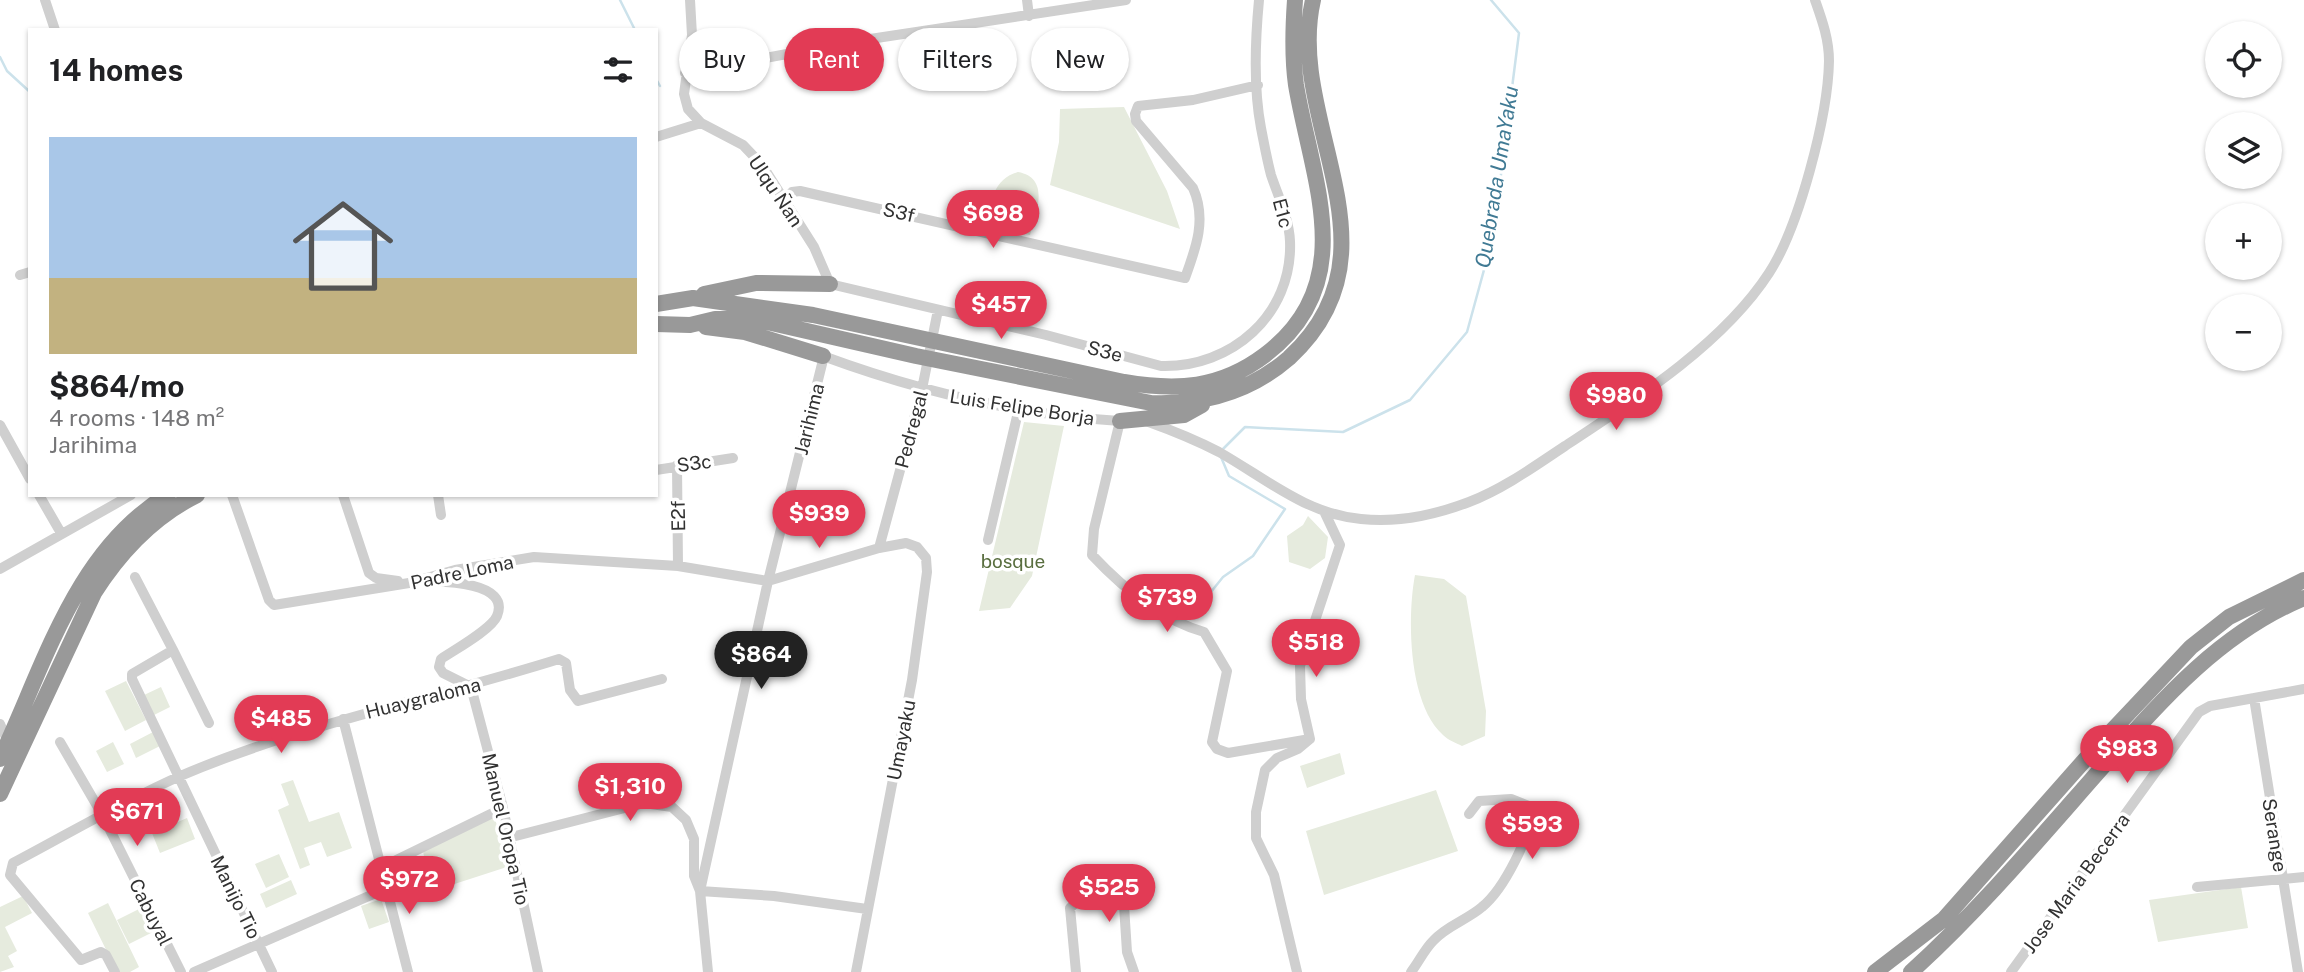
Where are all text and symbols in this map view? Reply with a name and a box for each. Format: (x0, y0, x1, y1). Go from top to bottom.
map controls (2205, 21, 2282, 371)
button: locate (2205, 21, 2282, 98)
chip: Buy (679, 28, 770, 91)
chip: Rent (784, 28, 884, 91)
chip: Filters (898, 28, 1017, 91)
chip: New (1031, 28, 1129, 91)
icon: filters (599, 51, 637, 89)
text: 14 homes (49, 52, 183, 88)
water label: Quebrada UmaYaku (1470, 84, 1523, 270)
button: layers (2205, 112, 2282, 189)
street label: Ulqu Ñan (744, 151, 808, 231)
icon: home (280, 183, 406, 309)
pin: $698 (952, 190, 1034, 250)
street label: E1c (1269, 196, 1297, 230)
street label: S3f (881, 198, 917, 226)
text: $698 (962, 199, 1024, 226)
button: + (2205, 203, 2282, 280)
pin: $457 (960, 282, 1042, 341)
text: $457 (971, 290, 1031, 317)
button: − (2205, 294, 2282, 371)
street label: S3e (1085, 336, 1125, 366)
text: $864/mo (49, 368, 184, 404)
pin: $980 (1575, 372, 1657, 432)
street label: Jarihima (790, 381, 828, 457)
text: $980 (1586, 381, 1646, 408)
street label: Luis Felipe Borja (948, 385, 1096, 429)
street label: Pedregal (890, 388, 932, 470)
text: 4 rooms · 148 m² (49, 404, 224, 431)
text: Jarihima (49, 431, 137, 458)
street label: S3c (675, 450, 713, 476)
pin: $939 (778, 490, 860, 550)
text: $939 (788, 499, 850, 526)
street label: E2f (667, 500, 689, 532)
street label: Padre Loma (409, 550, 515, 594)
park label: bosque (981, 550, 1045, 572)
pin: $739 (1126, 574, 1208, 634)
text: $739 (1137, 583, 1197, 610)
pin: $518 (1275, 620, 1357, 679)
text: $518 (1288, 628, 1344, 655)
pin: $864 (720, 632, 802, 691)
text: $864 (730, 640, 792, 667)
street label: Huaygraloma (363, 673, 483, 723)
pin: $485 (240, 696, 322, 755)
street label: Umayaku (882, 698, 920, 782)
text: $485 (250, 704, 312, 731)
pin: $983 (2086, 726, 2168, 785)
text: $983 (2096, 734, 2158, 761)
street label: Manuel Oropa Tio (478, 751, 534, 907)
pin: $1,310 (573, 764, 687, 823)
text: $1,310 (594, 772, 666, 799)
pin: $671 (96, 788, 178, 848)
text: $671 (110, 797, 164, 824)
street label: Serange (2258, 797, 2292, 873)
pin: $593 (1491, 802, 1573, 861)
street label: Jose Maria Becerra (2018, 809, 2134, 957)
text: $593 (1501, 810, 1563, 837)
street label: Manijo Tio (206, 852, 266, 942)
pin: $972 (368, 856, 450, 916)
pin: $525 (1068, 864, 1150, 924)
text: $972 (379, 865, 439, 892)
text: $525 (1078, 873, 1140, 900)
street label: Cabuyal (125, 875, 177, 949)

